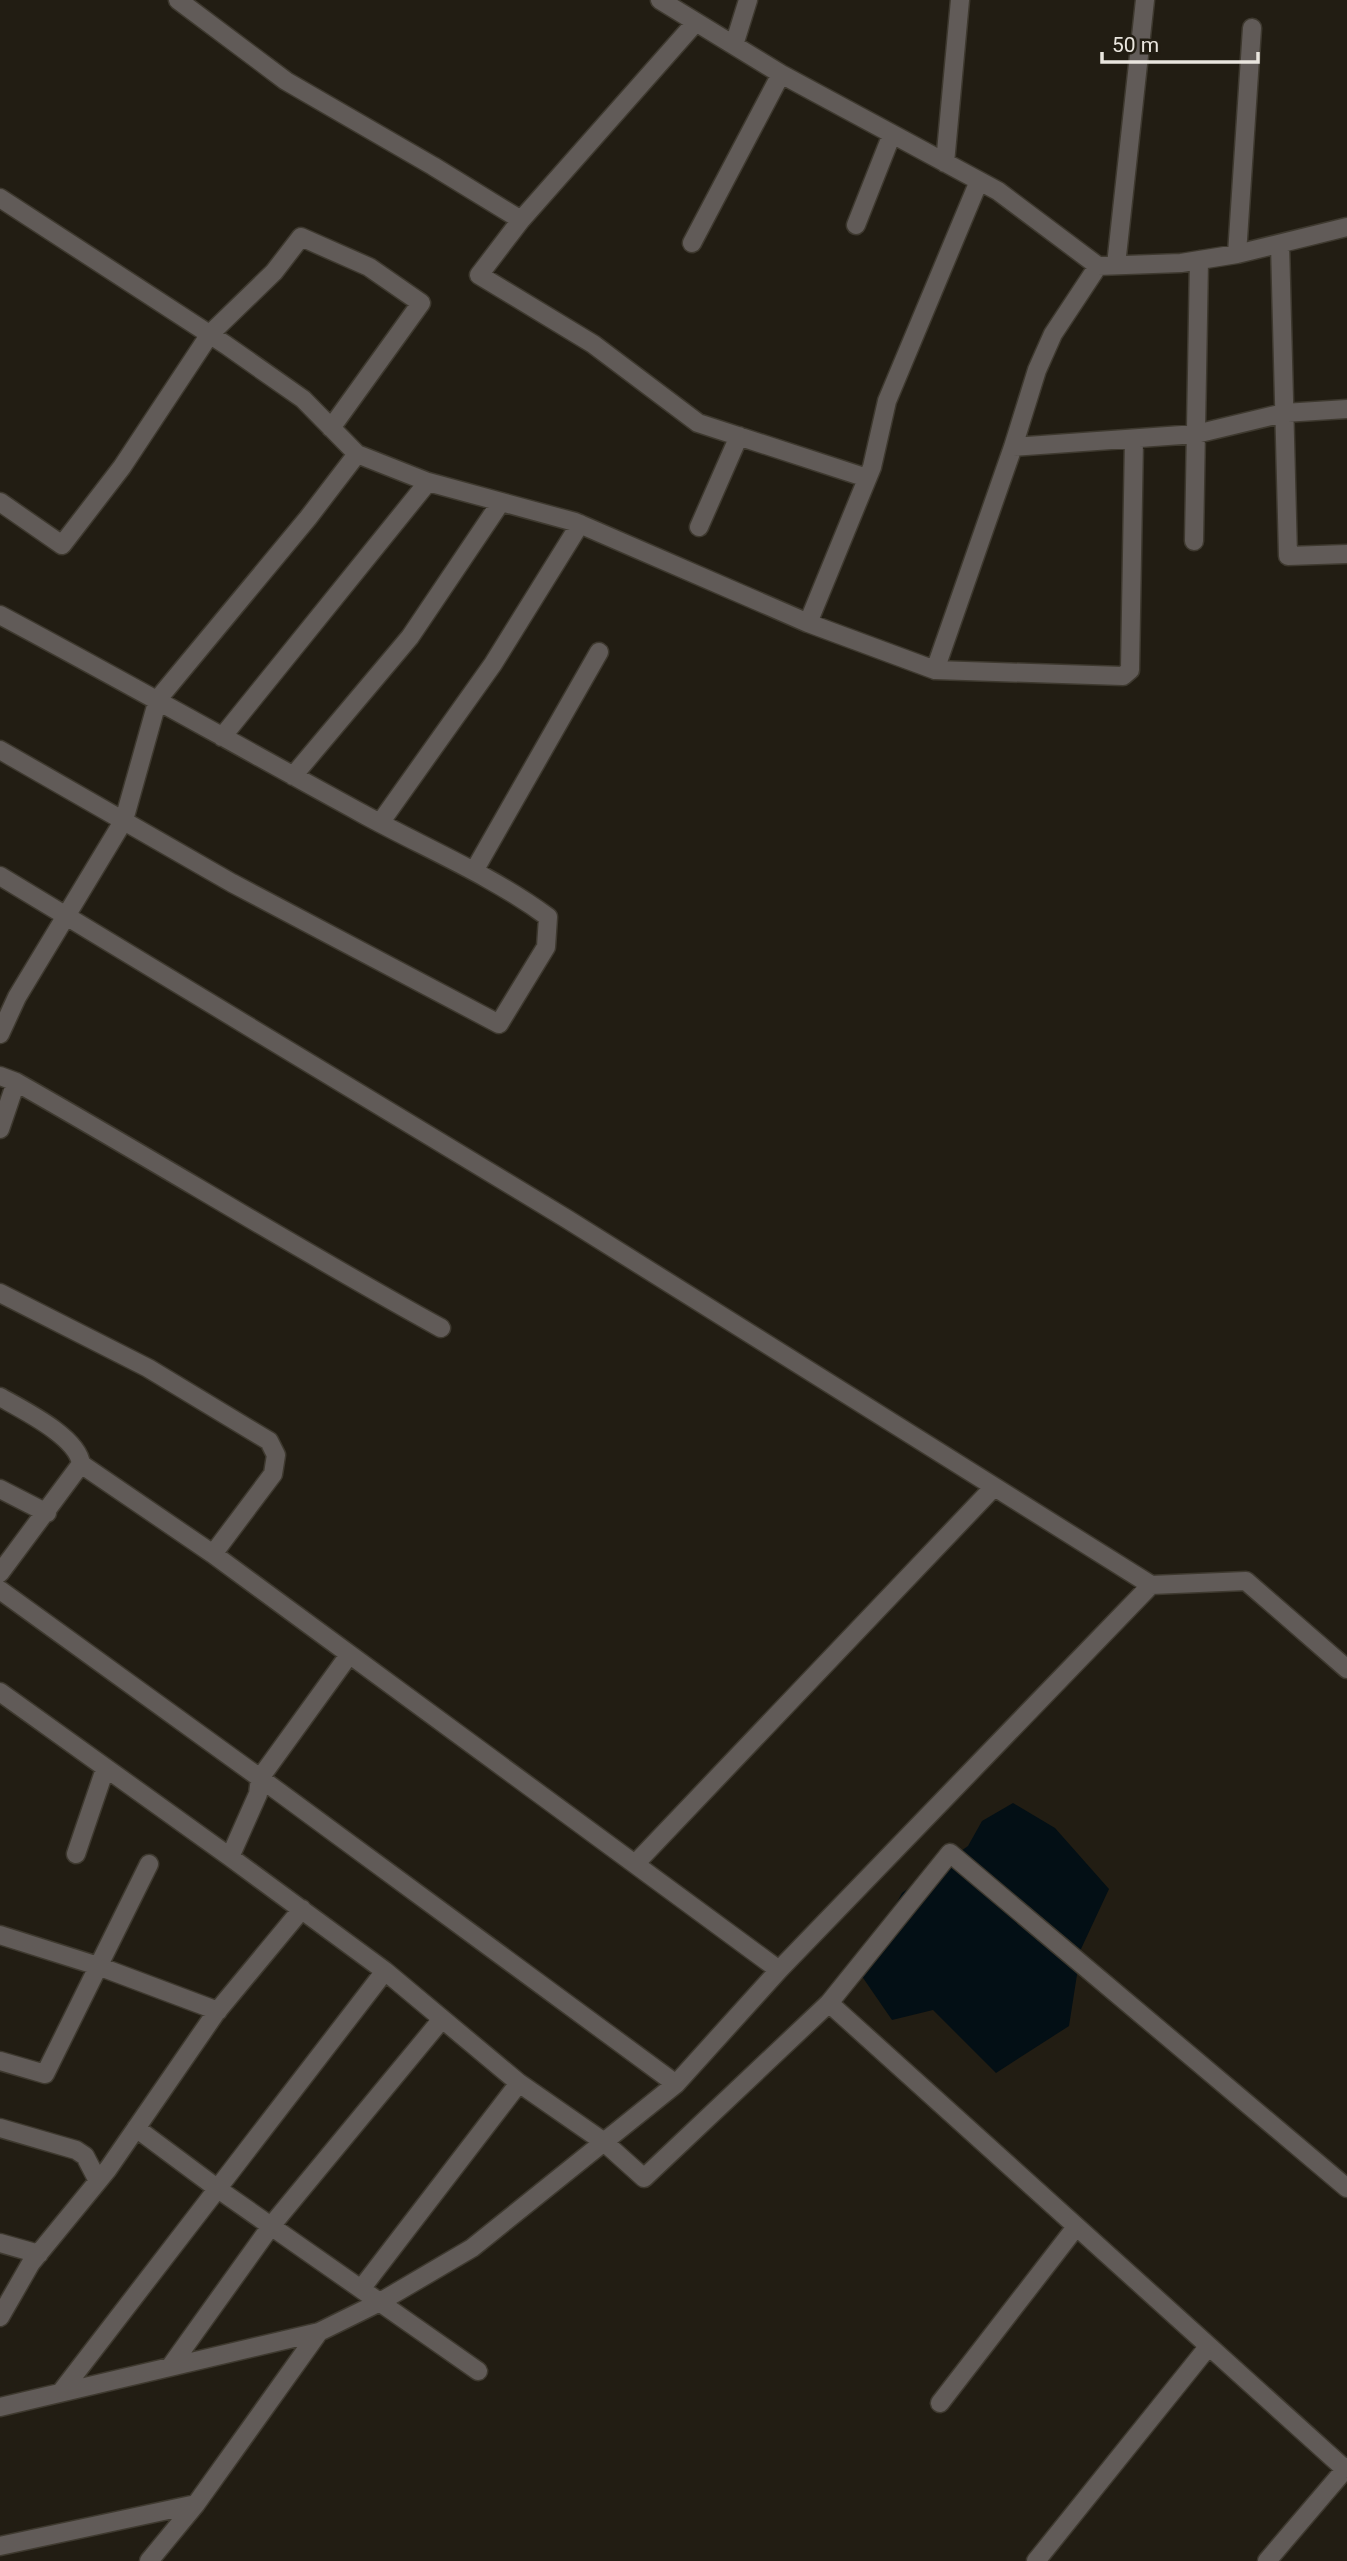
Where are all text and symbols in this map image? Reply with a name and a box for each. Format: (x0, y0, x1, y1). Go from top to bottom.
scale bar (1102, 21, 1258, 65)
text: 50 m (1112, 33, 1159, 57)

